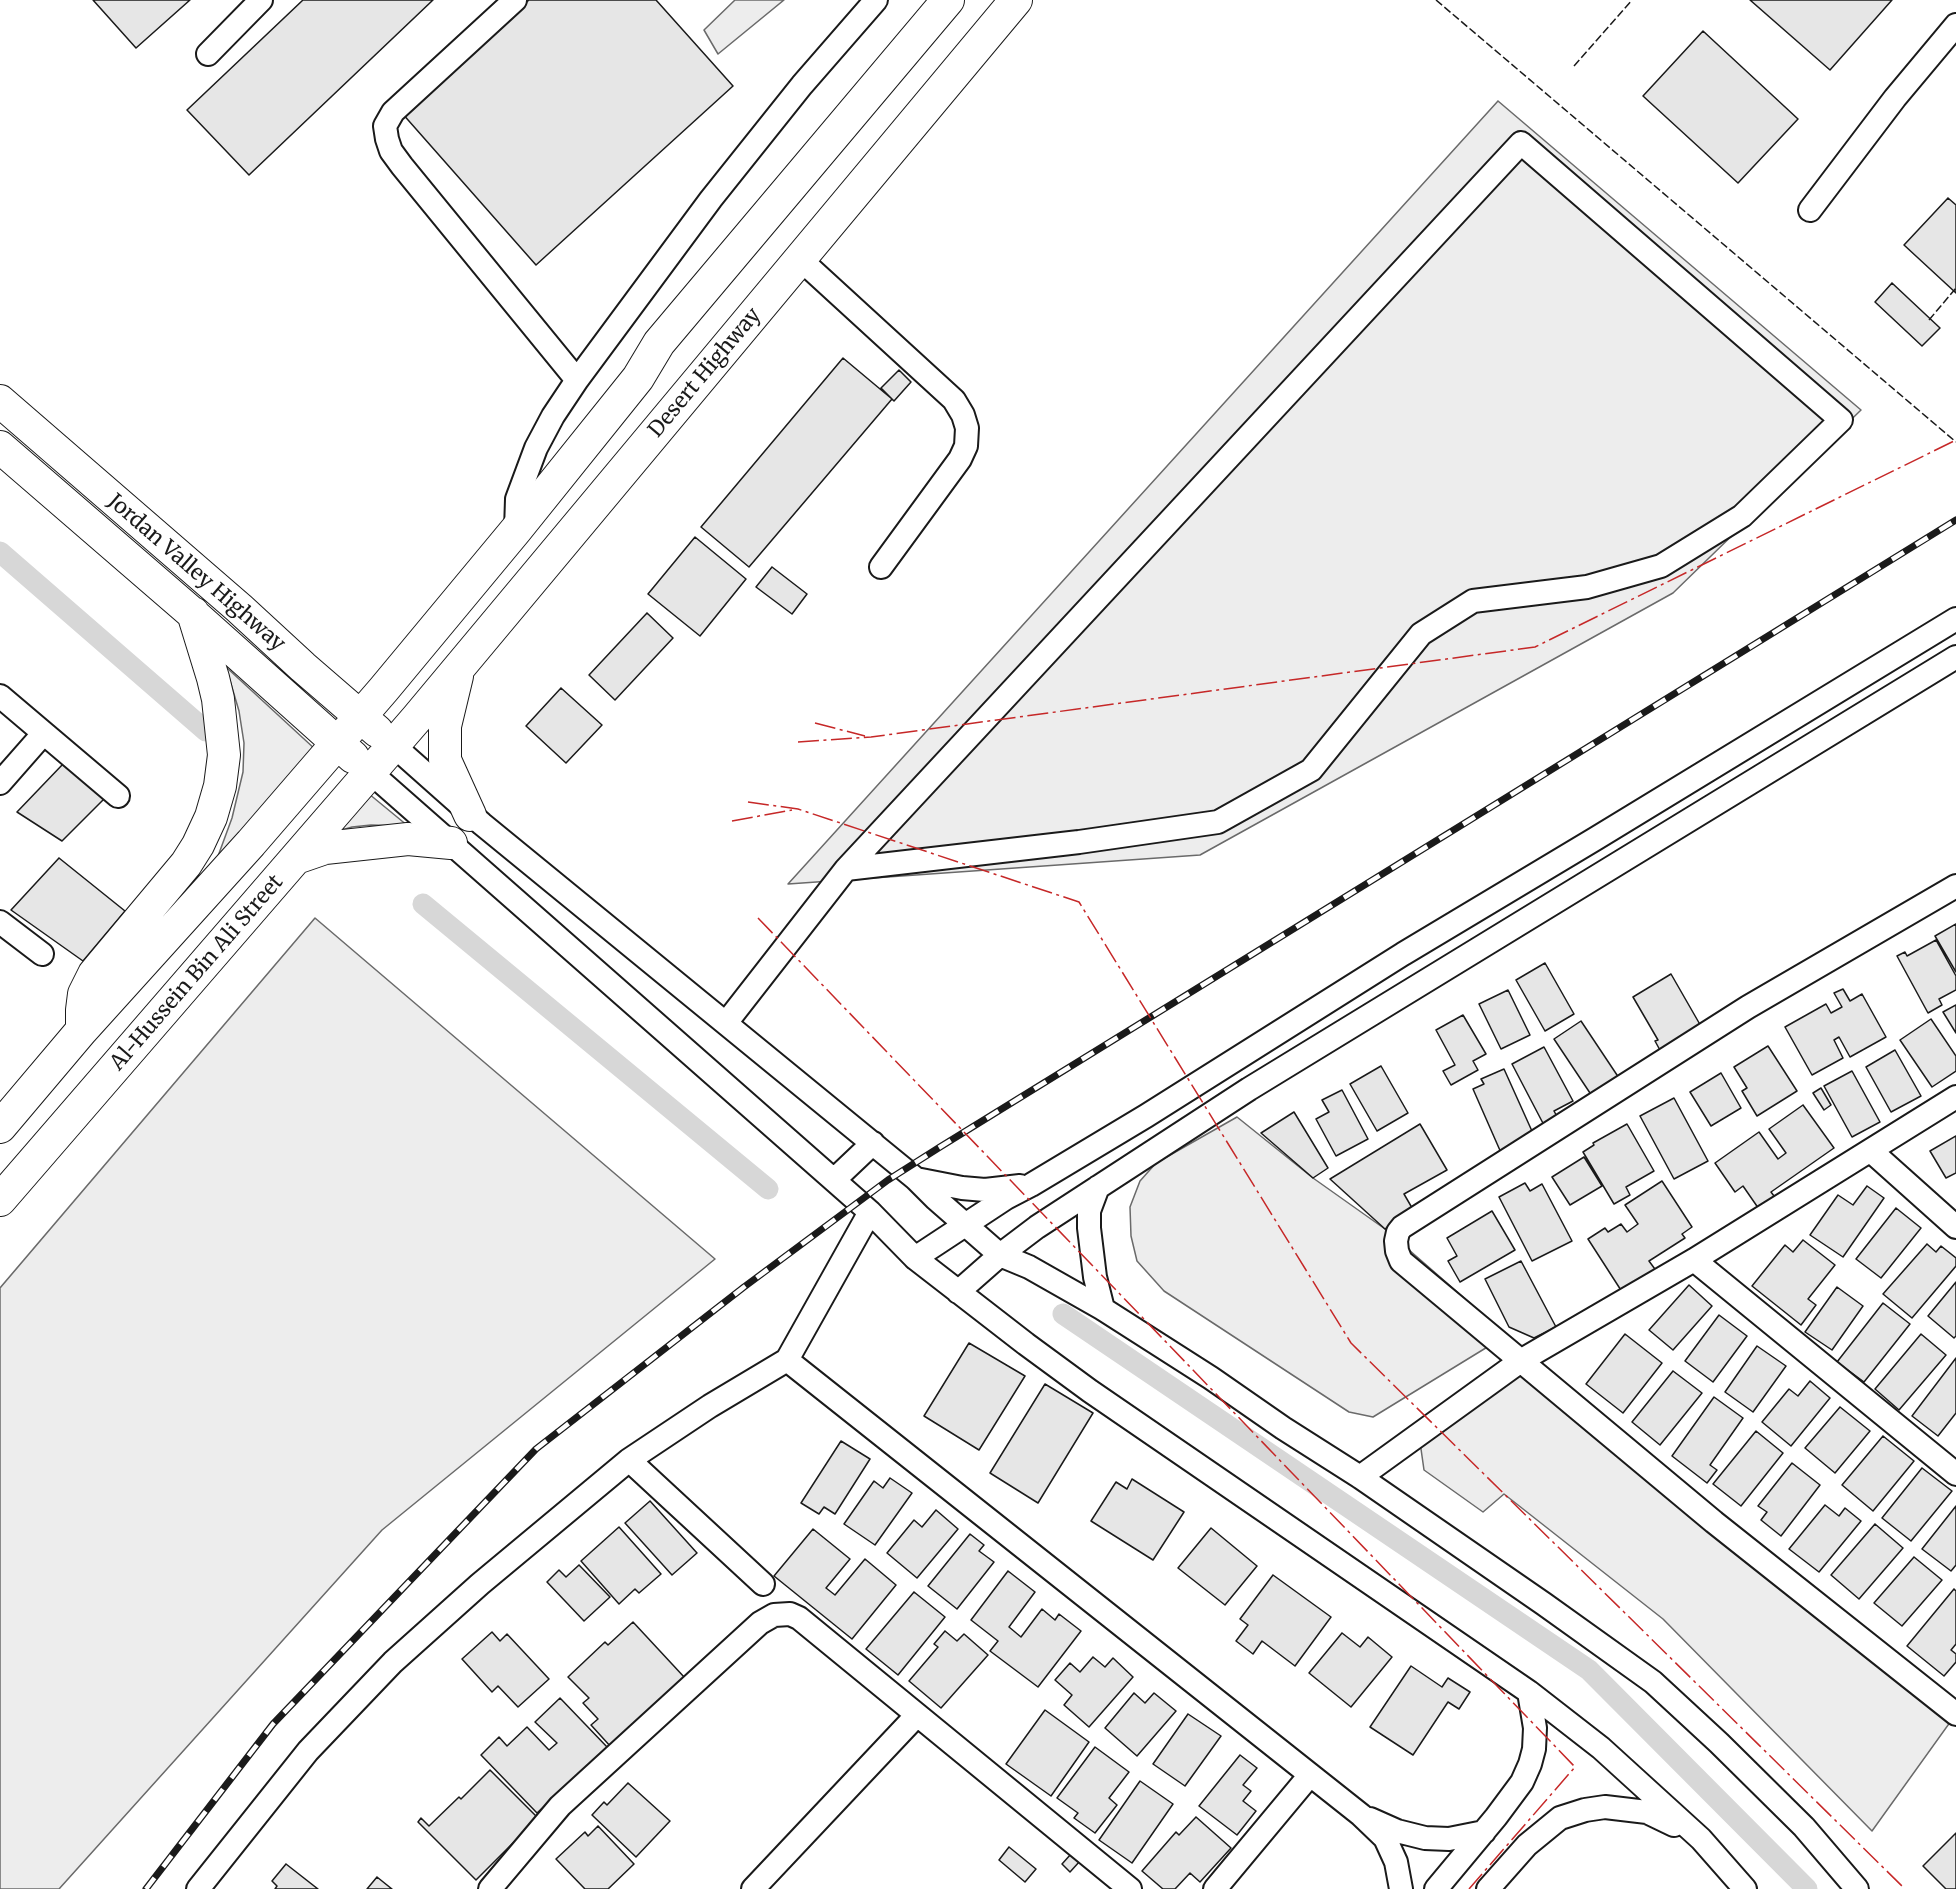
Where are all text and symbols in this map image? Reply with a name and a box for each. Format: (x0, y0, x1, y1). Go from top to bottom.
street label: Desert Highway (643, 303, 767, 443)
street label: Jordan Valley Highway (102, 489, 290, 657)
street label: Al-Hussein Bin Ali Street (105, 870, 289, 1076)

